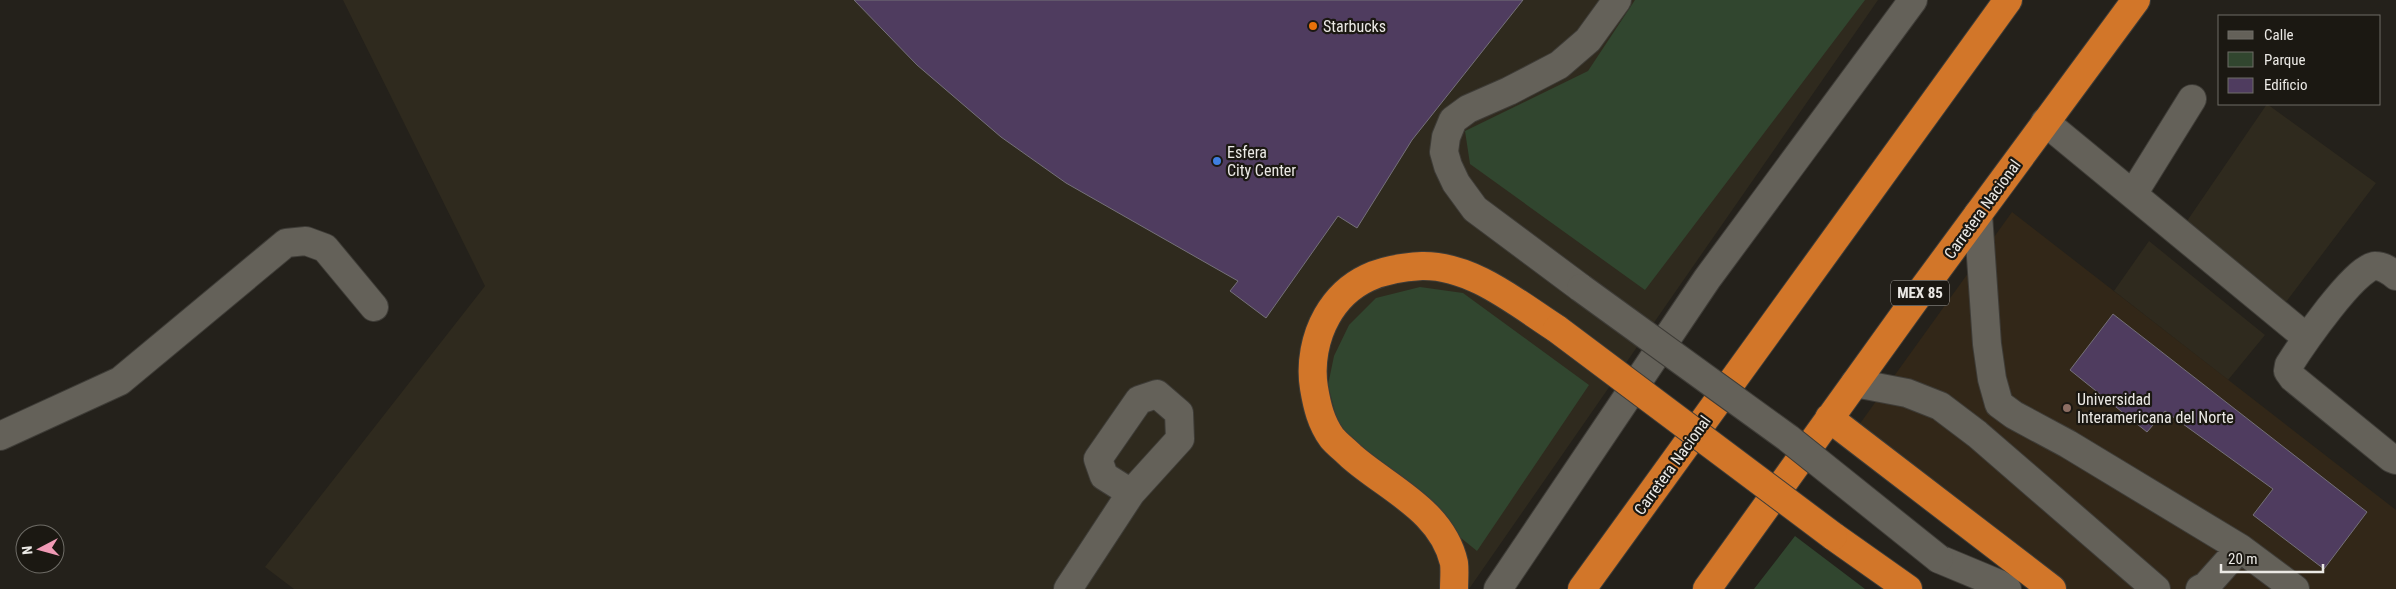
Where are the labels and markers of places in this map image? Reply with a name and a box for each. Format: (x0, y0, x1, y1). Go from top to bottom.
place label: Starbucks (1323, 17, 1386, 36)
marker: Starbucks (1307, 20, 1319, 32)
place label: Esfera City Center (1227, 143, 1296, 180)
marker: Esfera City Center (1211, 155, 1223, 167)
place label: Universidad Interamericana del Norte (2077, 390, 2234, 427)
marker: Universidad Interamericana del Norte (2061, 402, 2073, 414)

